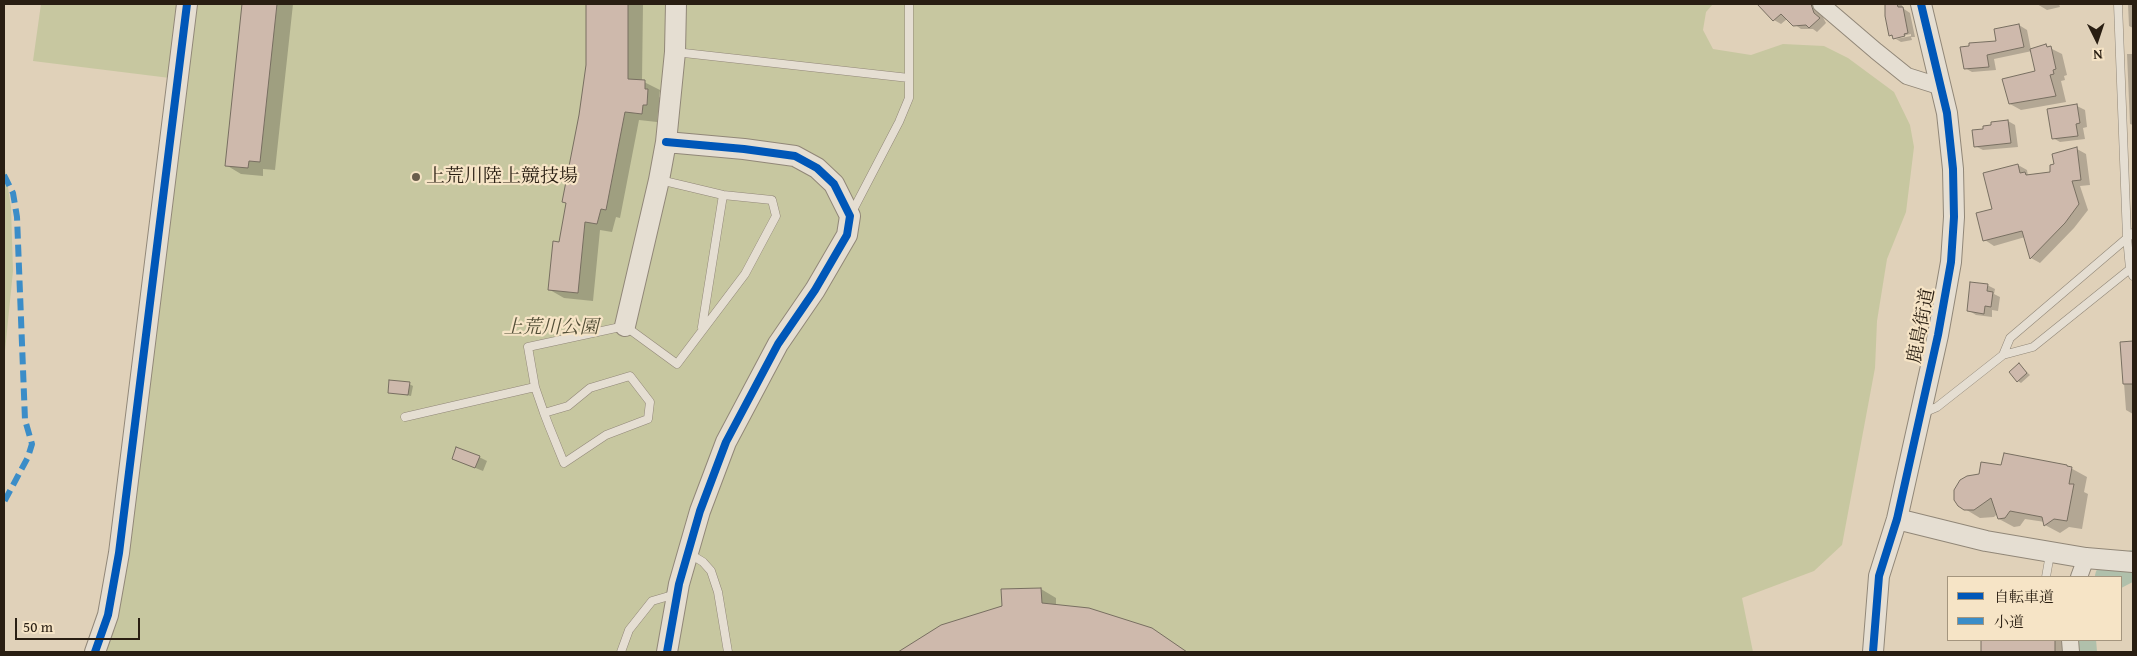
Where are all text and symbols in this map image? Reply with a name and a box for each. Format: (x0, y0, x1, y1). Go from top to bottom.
north arrow (2072, 15, 2122, 65)
text: N (2093, 45, 2103, 65)
place label: 上荒川陸上競技場 (426, 166, 578, 188)
marker: 上荒川陸上競技場 (410, 171, 422, 183)
street label: 鹿島街道 (1904, 287, 1940, 365)
park label: 上荒川公園 (504, 317, 598, 339)
legend (1947, 576, 2122, 641)
text: 自転車道 (1994, 586, 2054, 607)
scale bar (18, 608, 142, 640)
text: 小道 (1994, 611, 2024, 632)
text: 50 m (23, 616, 53, 637)

